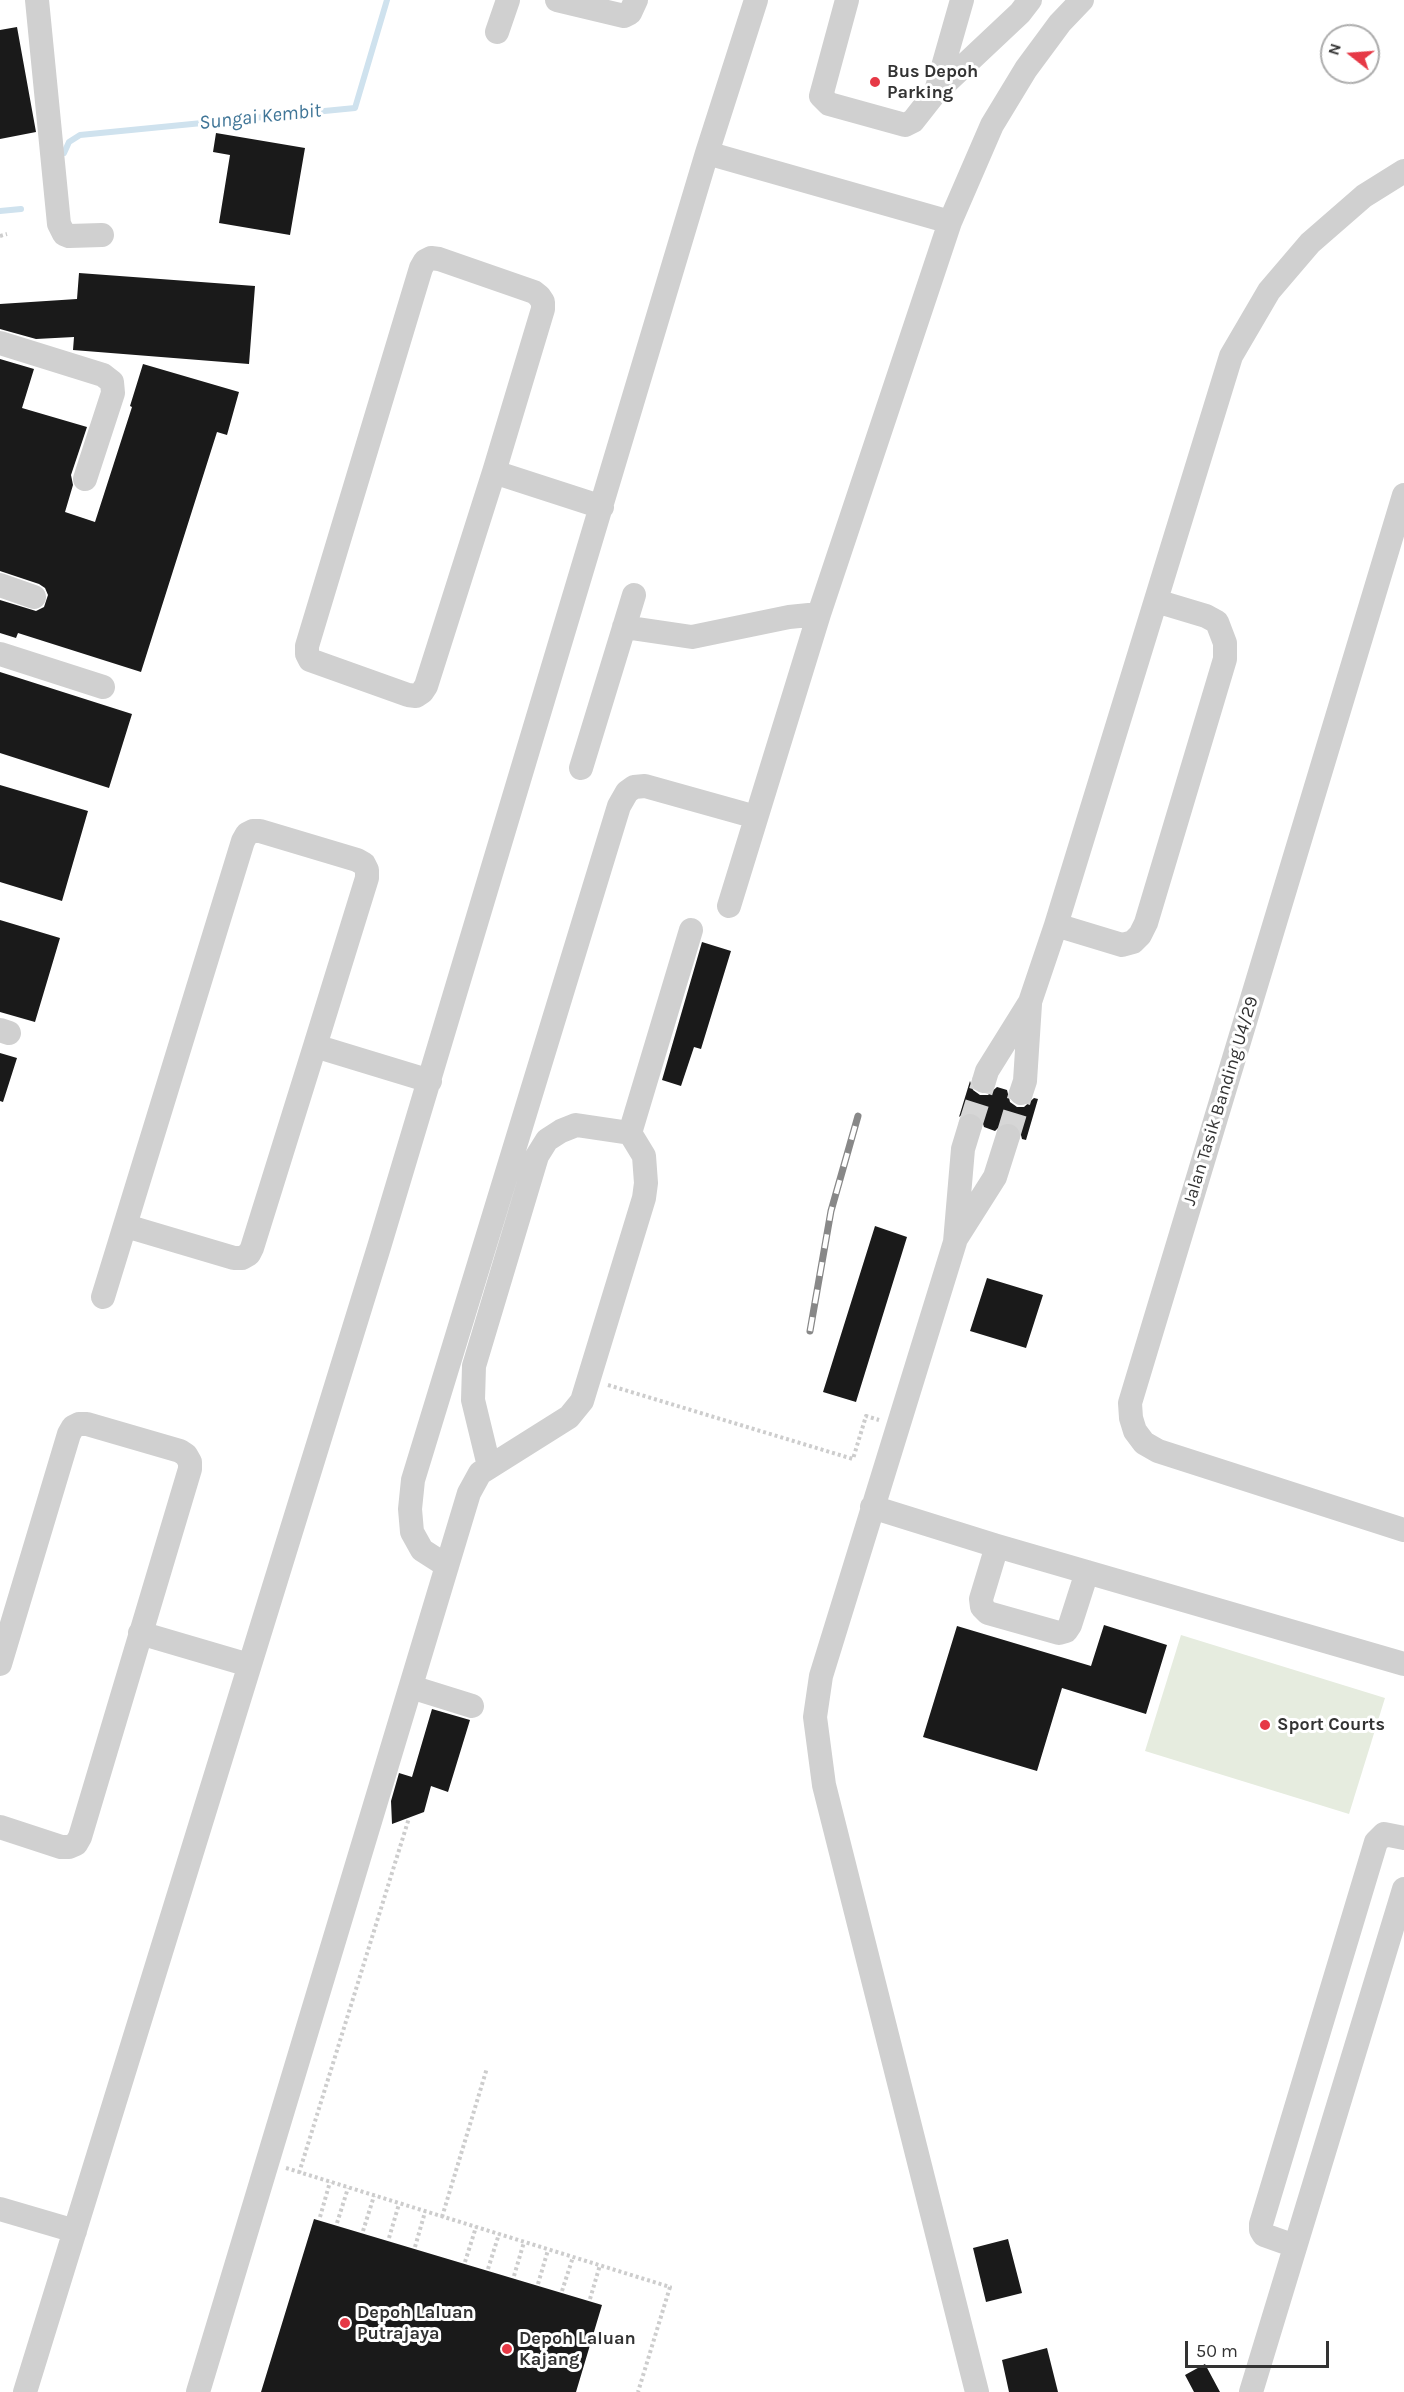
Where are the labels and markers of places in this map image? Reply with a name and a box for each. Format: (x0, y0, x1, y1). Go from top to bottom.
place label: Bus Depoh Parking (887, 61, 978, 104)
marker: Bus Depoh Parking (868, 75, 882, 89)
place label: Sport Courts (1277, 1714, 1385, 1736)
marker: Sport Courts (1258, 1718, 1272, 1732)
place label: Depoh Laluan Putrajaya (357, 2302, 474, 2344)
marker: Depoh Laluan Putrajaya (338, 2316, 352, 2330)
place label: Depoh Laluan Kajang (519, 2328, 636, 2370)
marker: Depoh Laluan Kajang (500, 2342, 514, 2356)

